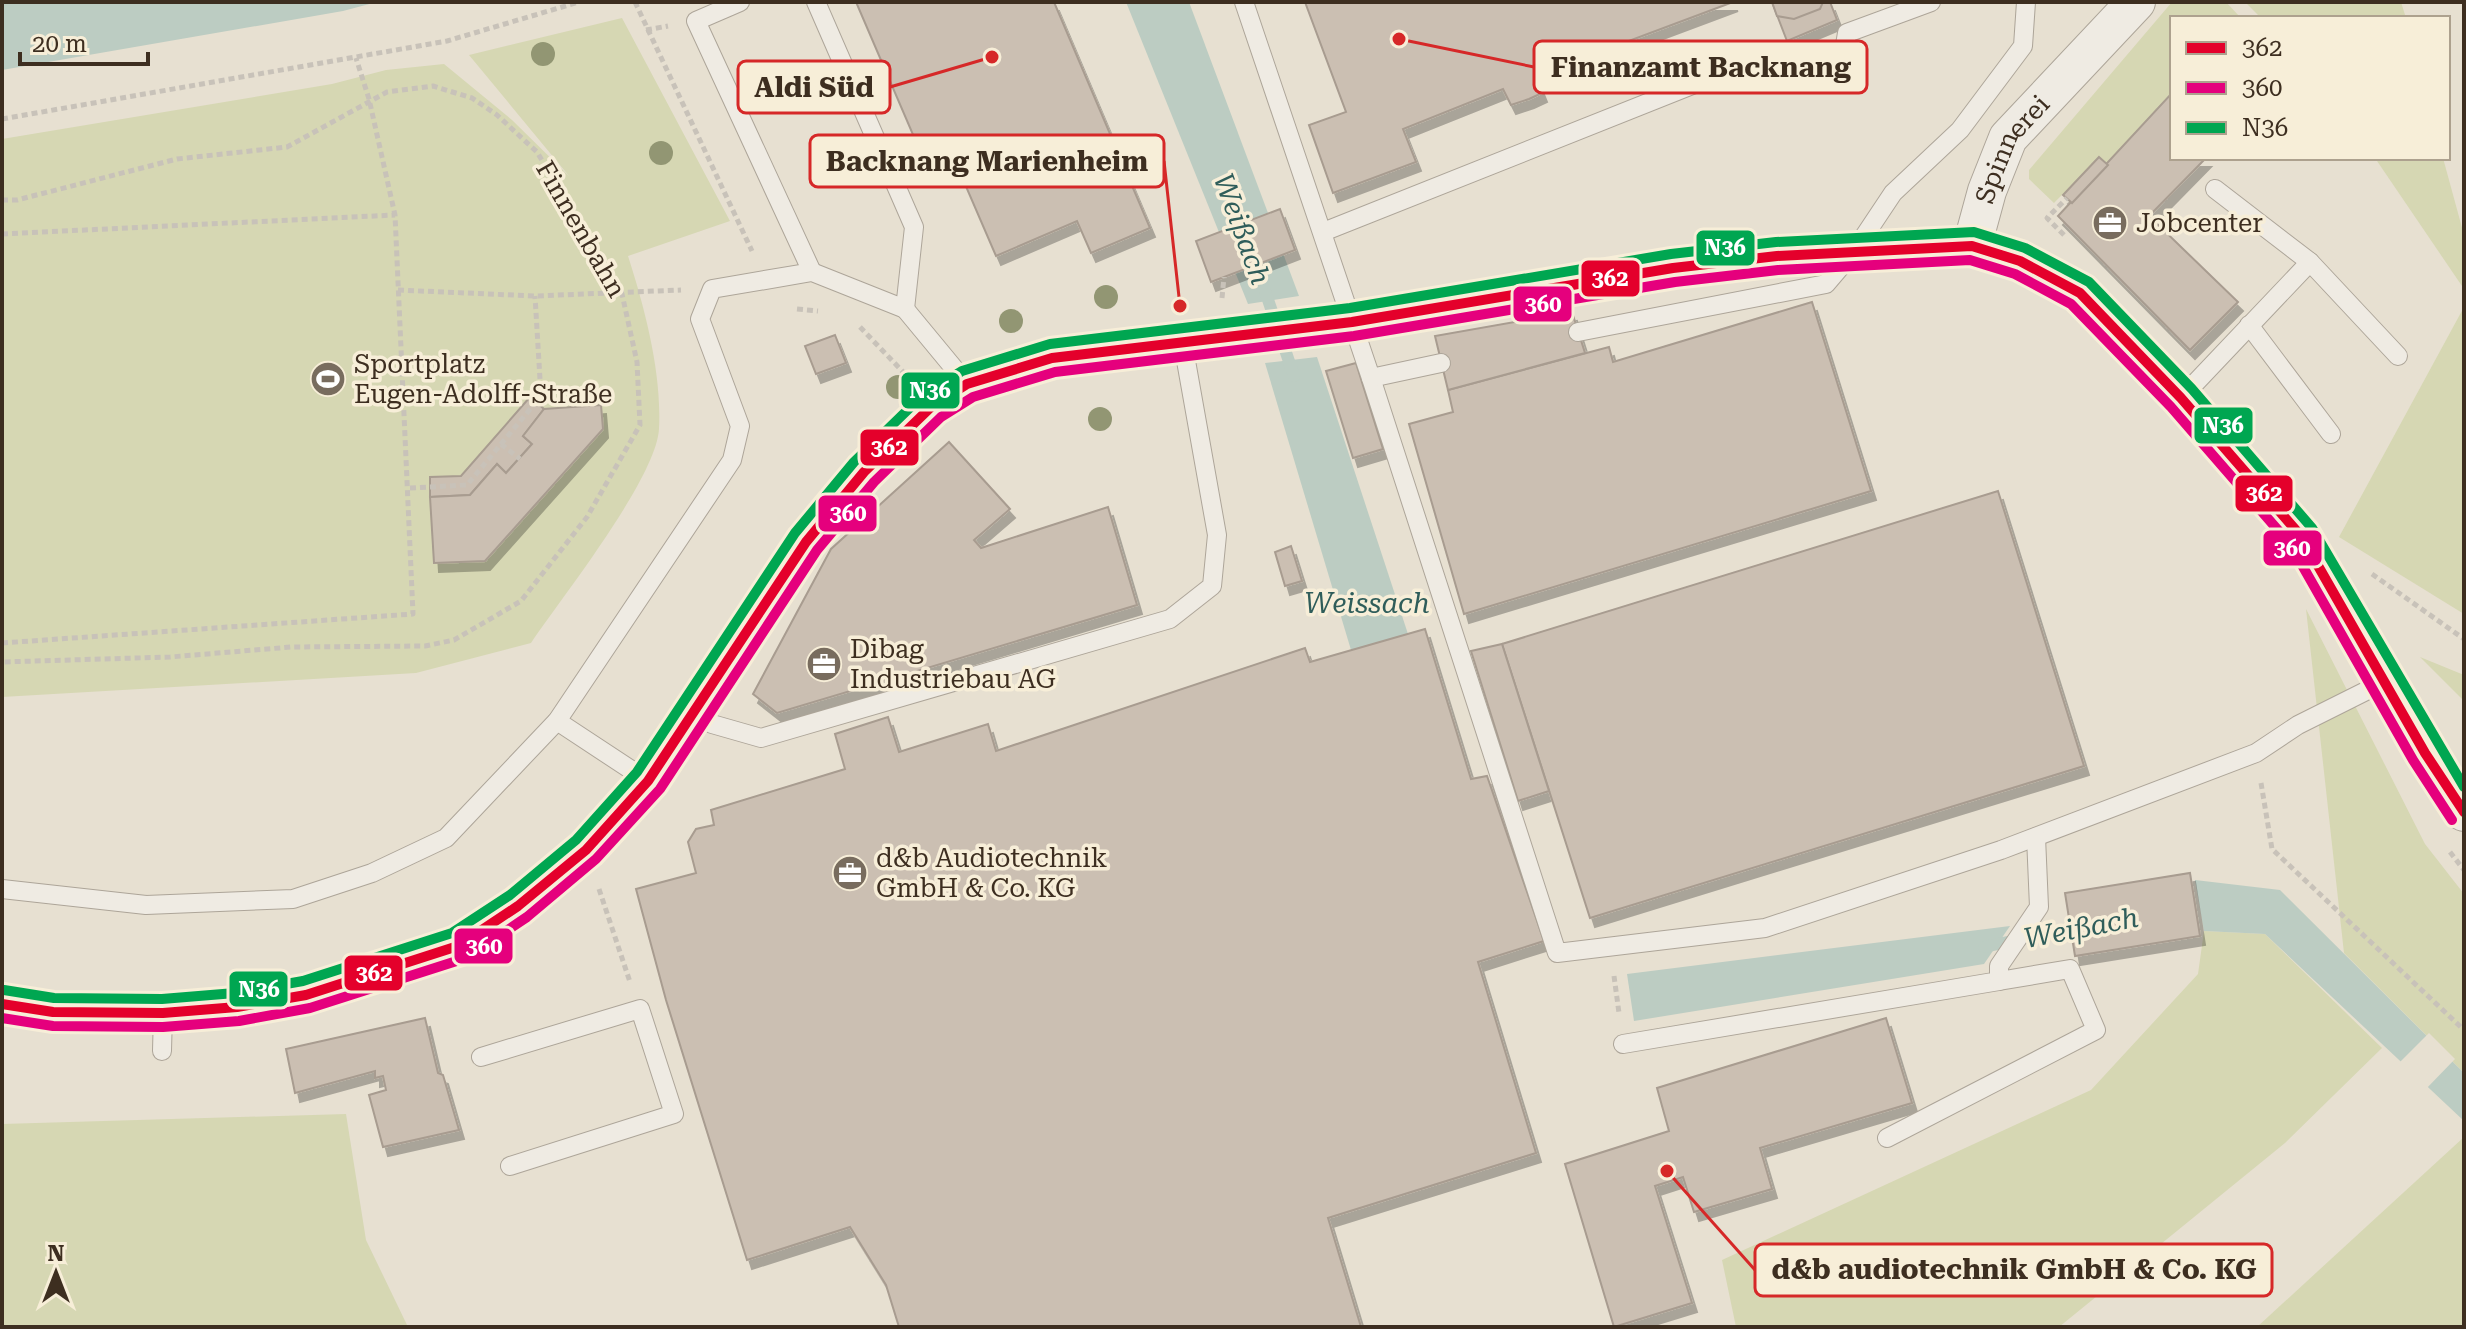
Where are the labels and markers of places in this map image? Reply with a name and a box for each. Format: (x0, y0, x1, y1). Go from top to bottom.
callout: Finanzamt Backnang (1534, 41, 1867, 93)
callout: Aldi Süd (738, 61, 890, 113)
callout: Backnang Marienheim (810, 135, 1164, 187)
office icon: Jobcenter (2091, 204, 2129, 242)
place label: Jobcenter (2136, 208, 2263, 238)
place label: Sportplatz Eugen-Adolff-Straße (354, 349, 612, 409)
sports icon: Sportplatz Eugen-Adolff-Straße (309, 360, 347, 398)
place label: Dibag Industriebau AG (850, 634, 1055, 694)
office icon: Dibag Industriebau AG (805, 645, 843, 683)
place label: d&b Audiotechnik GmbH & Co. KG (876, 843, 1107, 903)
office icon: d&b Audiotechnik GmbH & Co. KG (831, 854, 869, 892)
callout: d&b audiotechnik GmbH & Co. KG (1755, 1244, 2272, 1296)

